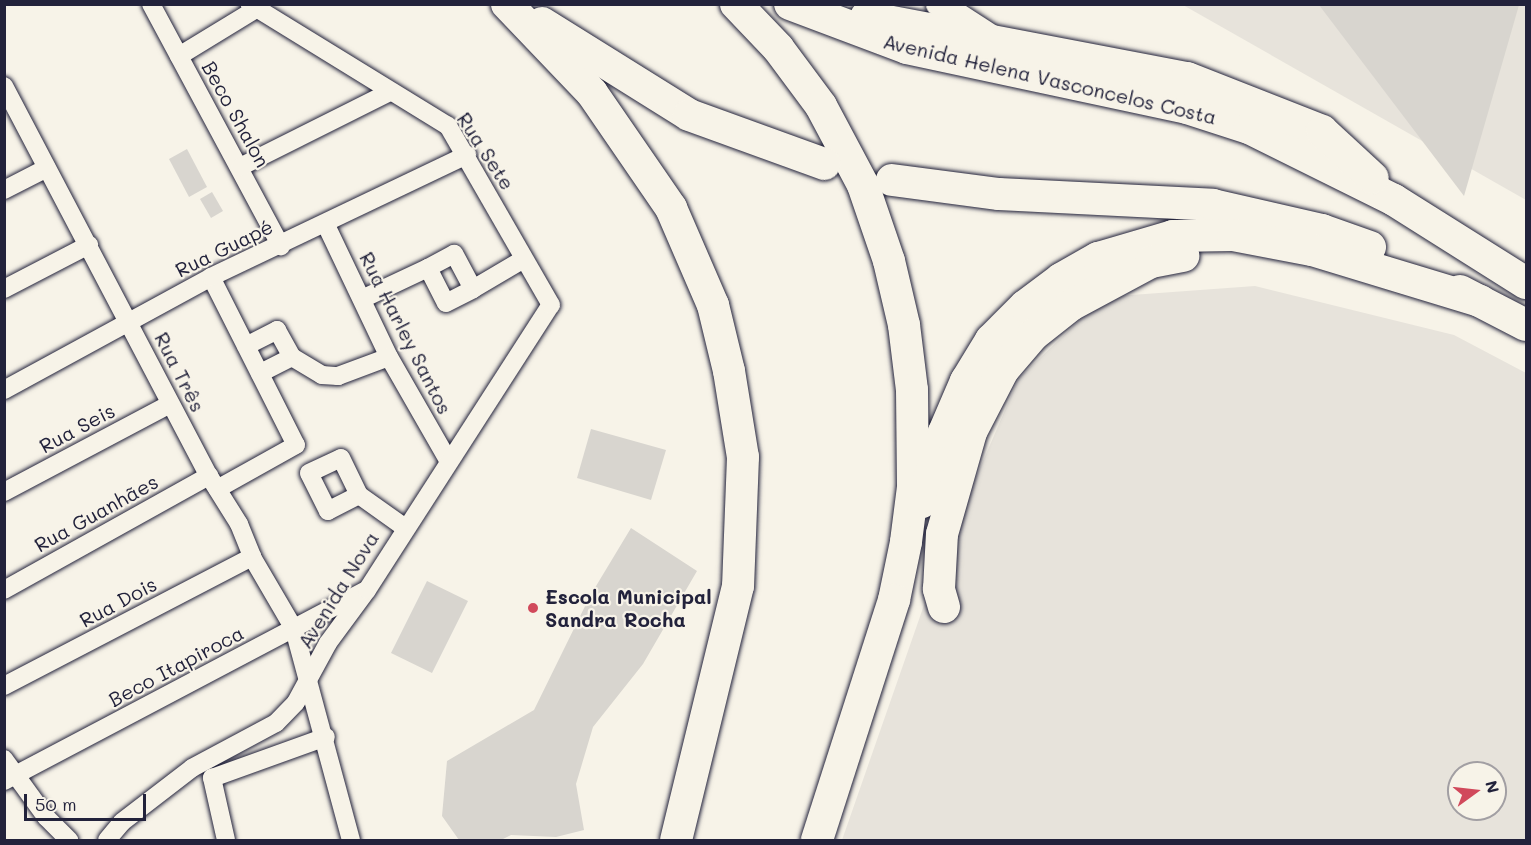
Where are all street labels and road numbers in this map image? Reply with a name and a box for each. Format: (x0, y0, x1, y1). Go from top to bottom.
street label: Avenida Helena Vasconcelos Costa (881, 29, 1219, 129)
street label: Beco Shalon (197, 57, 275, 171)
street label: Rua Sete (452, 108, 520, 194)
street label: Rua Guapé (171, 214, 277, 282)
street label: Rua Harley Santos (355, 248, 457, 418)
street label: Rua Três (150, 328, 210, 416)
street label: Rua Seis (35, 398, 119, 458)
street label: Rua Guanhães (30, 469, 162, 557)
street label: Avenida Nova (293, 527, 383, 653)
street label: Rua Dois (75, 572, 161, 632)
street label: Beco Itapiroca (104, 620, 248, 712)

